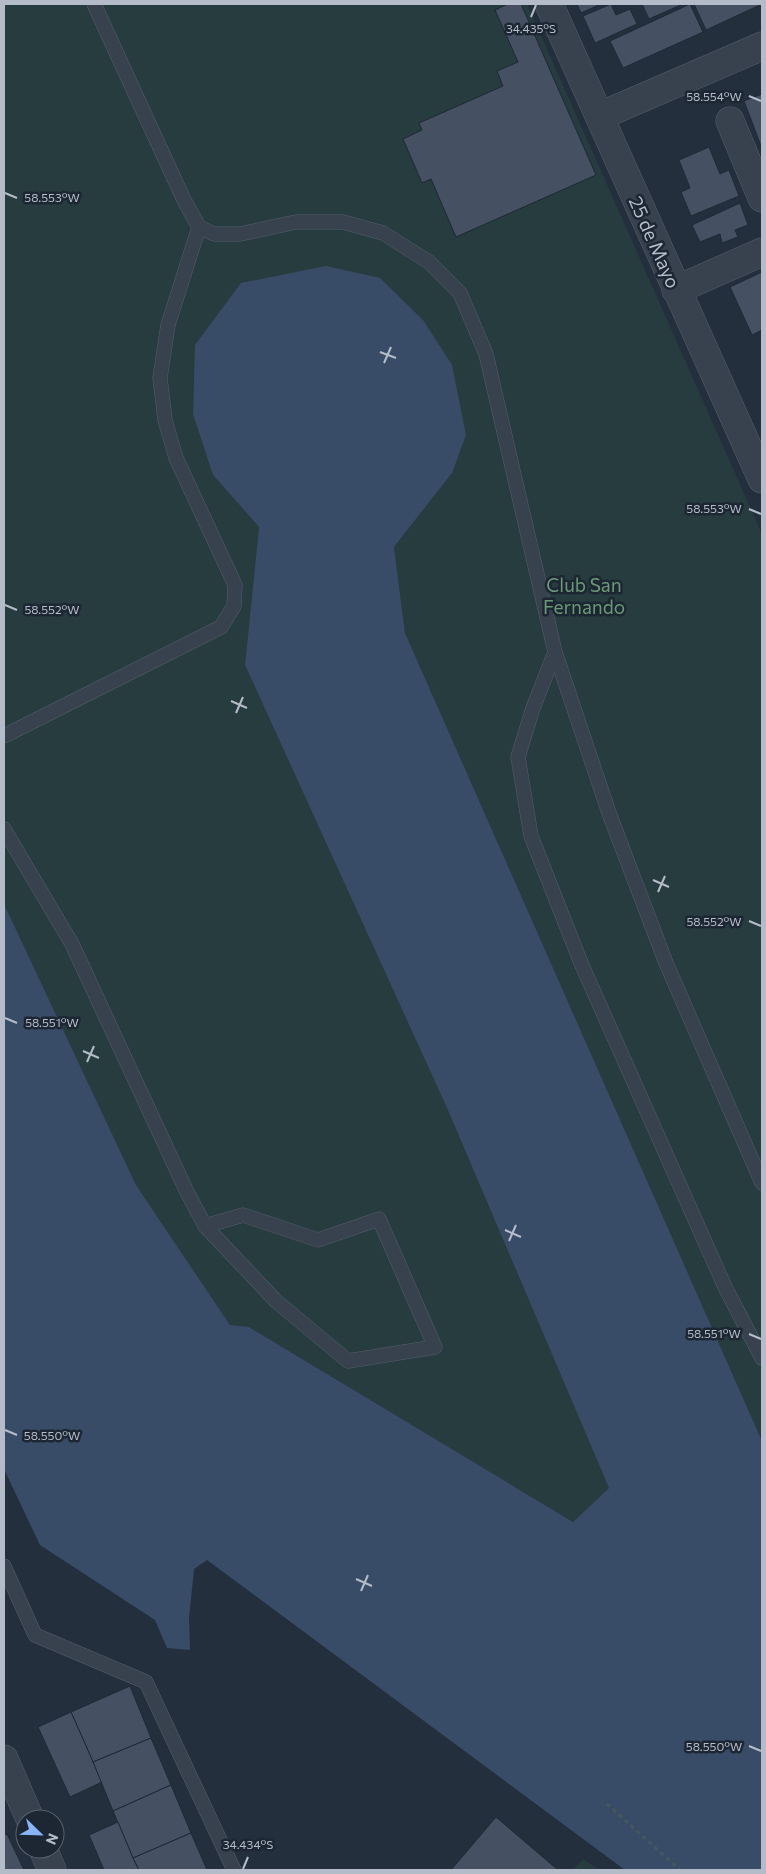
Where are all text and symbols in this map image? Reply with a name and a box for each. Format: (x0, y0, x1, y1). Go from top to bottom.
text: 34.435°S (506, 21, 556, 35)
text: 58.554°W (686, 89, 742, 103)
text: 58.553°W (24, 190, 80, 204)
street label: 25 de Mayo (625, 192, 685, 292)
text: 58.553°W (686, 501, 742, 515)
park label: Club San Fernando (543, 573, 625, 618)
text: 58.552°W (24, 602, 80, 616)
text: 58.552°W (686, 914, 742, 928)
text: 58.551°W (25, 1015, 79, 1029)
text: 58.551°W (687, 1326, 741, 1340)
text: 58.550°W (24, 1428, 80, 1442)
text: 58.550°W (686, 1739, 742, 1753)
north arrow (15, 1809, 65, 1859)
text: N (43, 1831, 62, 1847)
text: 34.434°S (223, 1837, 273, 1851)

